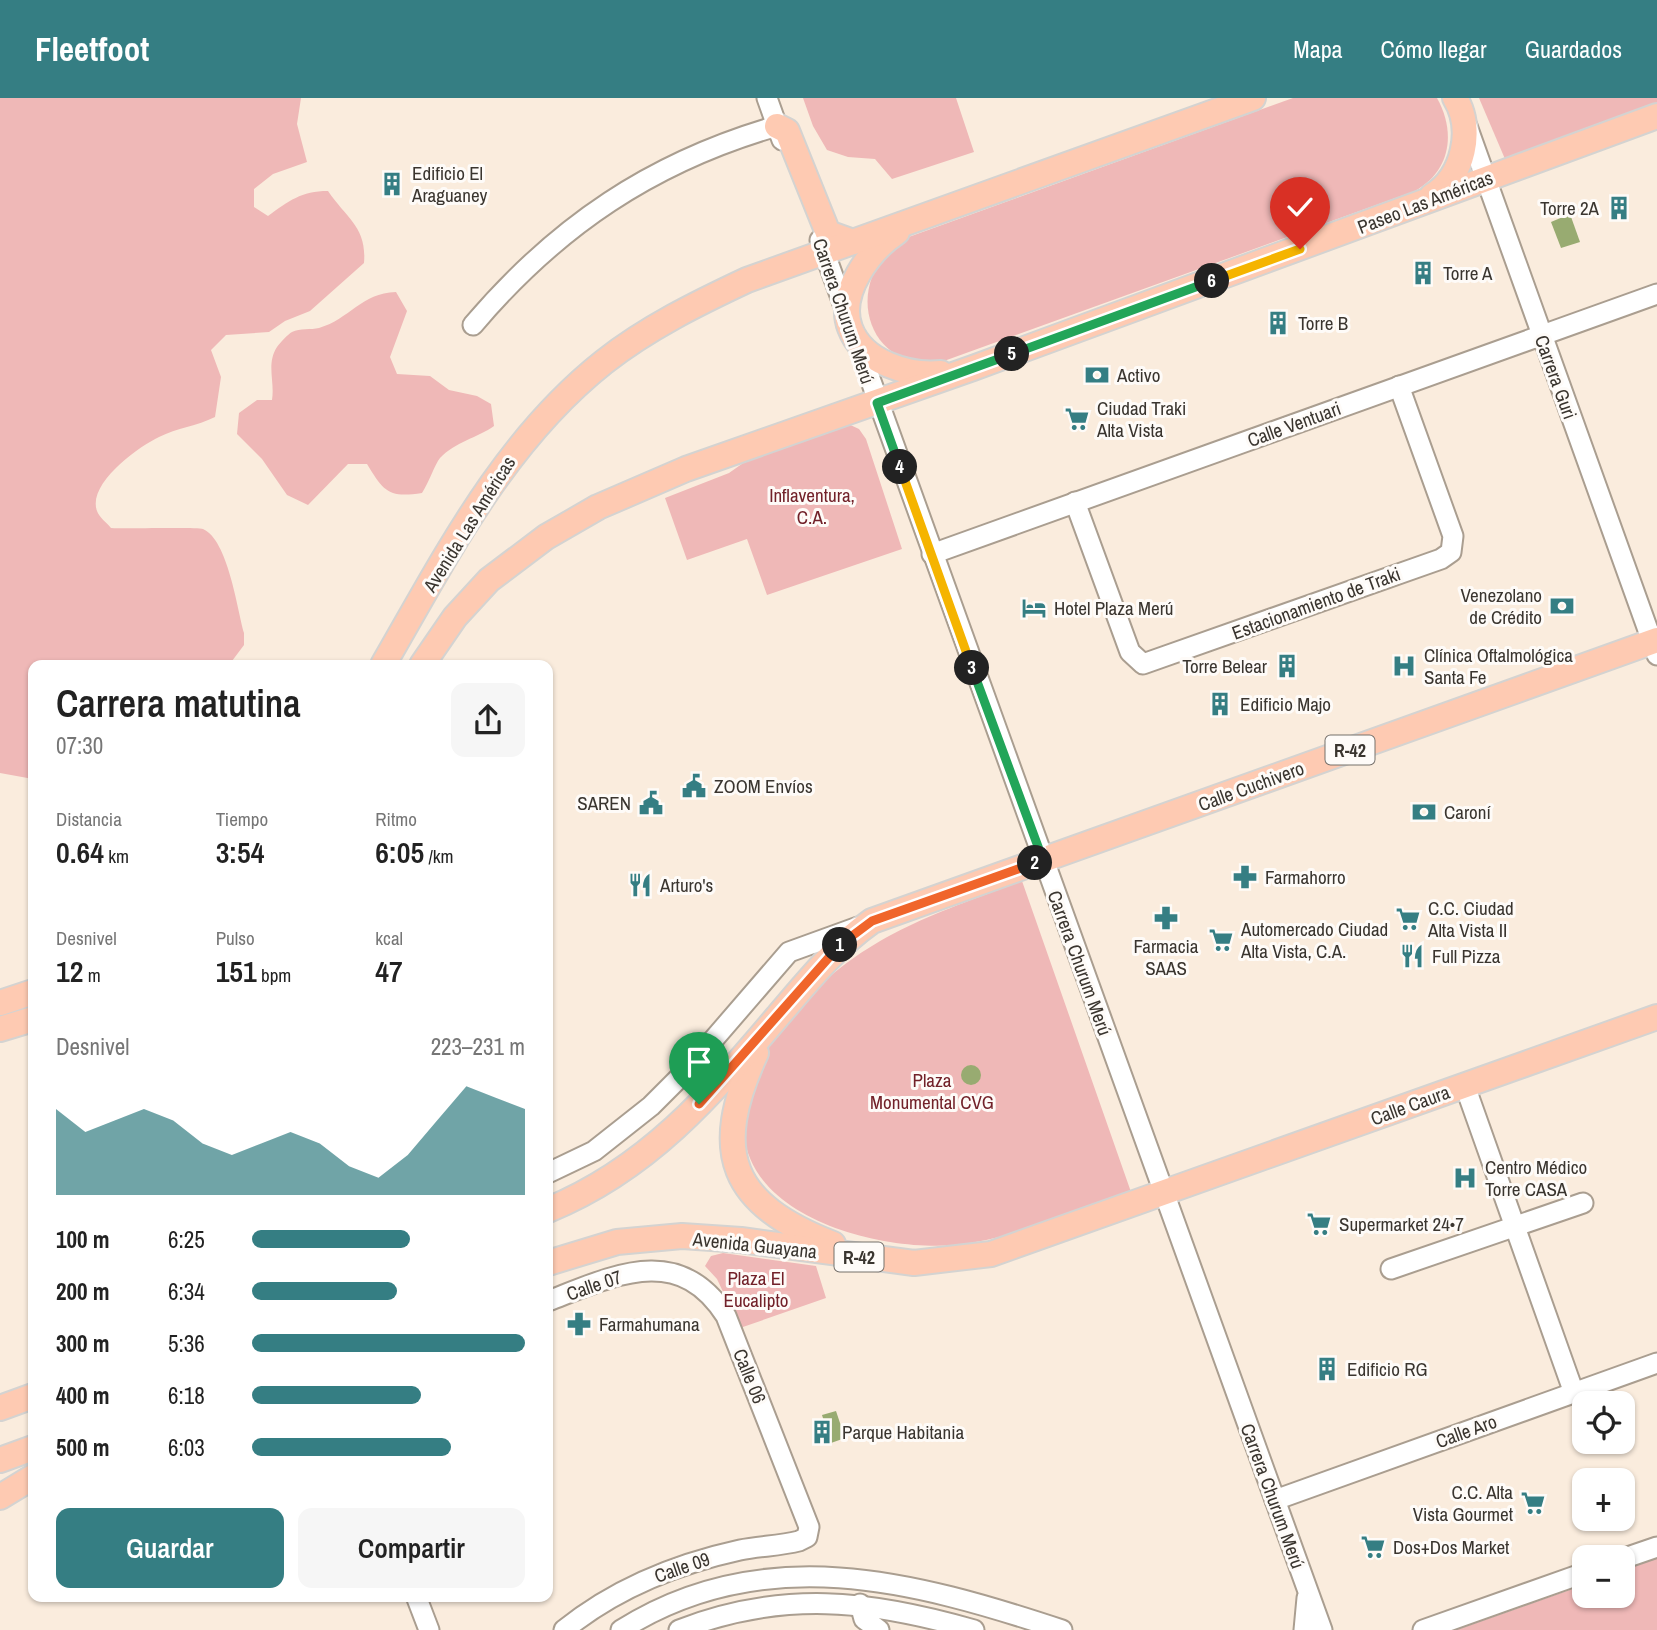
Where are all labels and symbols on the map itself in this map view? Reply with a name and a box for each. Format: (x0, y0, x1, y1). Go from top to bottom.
place label: Edificio El Araguaney (411, 160, 488, 208)
street label: Paseo Las Américas (1354, 164, 1497, 240)
building icon: Edificio El Araguaney (378, 170, 406, 198)
pin (1270, 177, 1330, 249)
building icon: Torre 2A (1605, 194, 1633, 222)
place label: Torre 2A (1540, 195, 1600, 221)
street label: Carrera Churum Merú (807, 235, 881, 387)
building icon: Torre A (1409, 259, 1437, 287)
place label: Torre A (1443, 260, 1493, 286)
pin: 6 (1194, 264, 1230, 298)
building icon: Torre B (1264, 309, 1292, 337)
place label: Torre B (1298, 310, 1348, 336)
street label: Carrera Guri (1529, 331, 1583, 423)
pin: 5 (995, 336, 1030, 372)
bank icon: Activo (1083, 361, 1111, 389)
place label: Activo (1116, 362, 1160, 388)
place label: Ciudad Traki Alta Vista (1096, 395, 1186, 443)
street label: Calle Ventuari (1244, 395, 1344, 453)
supermarket icon: Ciudad Traki Alta Vista (1063, 405, 1091, 433)
pin: 4 (883, 450, 918, 484)
street label: Avenida Las Américas (416, 451, 521, 598)
park label: Inflaventura, C.A. (769, 482, 855, 530)
street label: Estacionamiento de Traki (1228, 560, 1404, 646)
place label: Venezolano de Crédito (1461, 582, 1542, 630)
bank icon: Venezolano de Crédito (1548, 592, 1576, 620)
hotel icon: Hotel Plaza Merú (1020, 594, 1048, 622)
place label: Hotel Plaza Merú (1054, 595, 1174, 621)
place label: Clínica Oftalmológica Santa Fe (1424, 642, 1573, 690)
pin: 3 (954, 650, 990, 686)
building icon: Torre Belear (1273, 652, 1301, 680)
hospital icon: Clínica Oftalmológica Santa Fe (1390, 652, 1418, 680)
place label: Torre Belear (1182, 653, 1268, 679)
building icon: Edificio Majo (1206, 690, 1234, 718)
place label: Edificio Majo (1240, 691, 1331, 717)
road number: R-42 (1326, 736, 1374, 764)
street label: Calle Cuchivero (1194, 755, 1308, 817)
public building icon: ZOOM Envíos (680, 772, 708, 800)
place label: ZOOM Envíos (714, 773, 813, 799)
public building icon: SAREN (637, 789, 665, 817)
place label: SAREN (577, 790, 631, 816)
bank icon: Caroní (1410, 798, 1438, 826)
place label: Caroní (1444, 799, 1491, 825)
pin: 2 (1018, 846, 1052, 880)
pharmacy icon: Farmahorro (1231, 863, 1259, 891)
place label: Farmahorro (1265, 864, 1346, 890)
restaurant icon: Arturo's (626, 871, 654, 899)
place label: Arturo's (659, 872, 713, 898)
street label: Carrera Churum Merú (1042, 887, 1118, 1039)
place label: C.C. Ciudad Alta Vista II (1427, 895, 1514, 943)
pharmacy icon: Farmacia SAAS (1152, 904, 1180, 932)
supermarket icon: C.C. Ciudad Alta Vista II (1394, 905, 1422, 933)
place label: Automercado Ciudad Alta Vista, C.A. (1240, 916, 1388, 964)
supermarket icon: Automercado Ciudad Alta Vista, C.A. (1207, 926, 1235, 954)
pin: 1 (822, 928, 858, 962)
place label: Farmacia SAAS (1133, 933, 1199, 981)
restaurant icon: Full Pizza (1398, 942, 1426, 970)
place label: Full Pizza (1432, 943, 1501, 969)
pin (669, 1032, 729, 1104)
park label: Plaza Monumental CVG (870, 1067, 994, 1115)
street label: Calle Caura (1367, 1079, 1453, 1131)
place label: Centro Médico Torre CASA (1485, 1154, 1587, 1202)
hospital icon: Centro Médico Torre CASA (1451, 1164, 1479, 1192)
supermarket icon: Supermarket 24•7 (1305, 1210, 1333, 1238)
place label: Supermarket 24•7 (1339, 1211, 1464, 1237)
street label: Avenida Guayana (691, 1225, 819, 1264)
road number: R-42 (834, 1242, 884, 1272)
street label: Calle 07 (563, 1263, 626, 1307)
park label: Plaza El Eucalipto (724, 1265, 788, 1313)
pharmacy icon: Farmahumana (565, 1310, 593, 1338)
place label: Farmahumana (599, 1311, 700, 1337)
street label: Calle 06 (727, 1345, 773, 1407)
building icon: Edificio RG (1313, 1355, 1341, 1383)
place label: Edificio RG (1347, 1356, 1428, 1382)
street label: Calle Aro (1432, 1408, 1500, 1454)
building icon: Parque Habitania (808, 1418, 836, 1446)
place label: Parque Habitania (842, 1419, 964, 1445)
street label: Carrera Churum Merú (1235, 1420, 1311, 1572)
place label: C.C. Alta Vista Gourmet (1413, 1479, 1514, 1527)
supermarket icon: C.C. Alta Vista Gourmet (1519, 1489, 1547, 1517)
supermarket icon: Dos+Dos Market (1359, 1533, 1387, 1561)
place label: Dos+Dos Market (1393, 1534, 1510, 1560)
street label: Calle 09 (651, 1545, 713, 1589)

